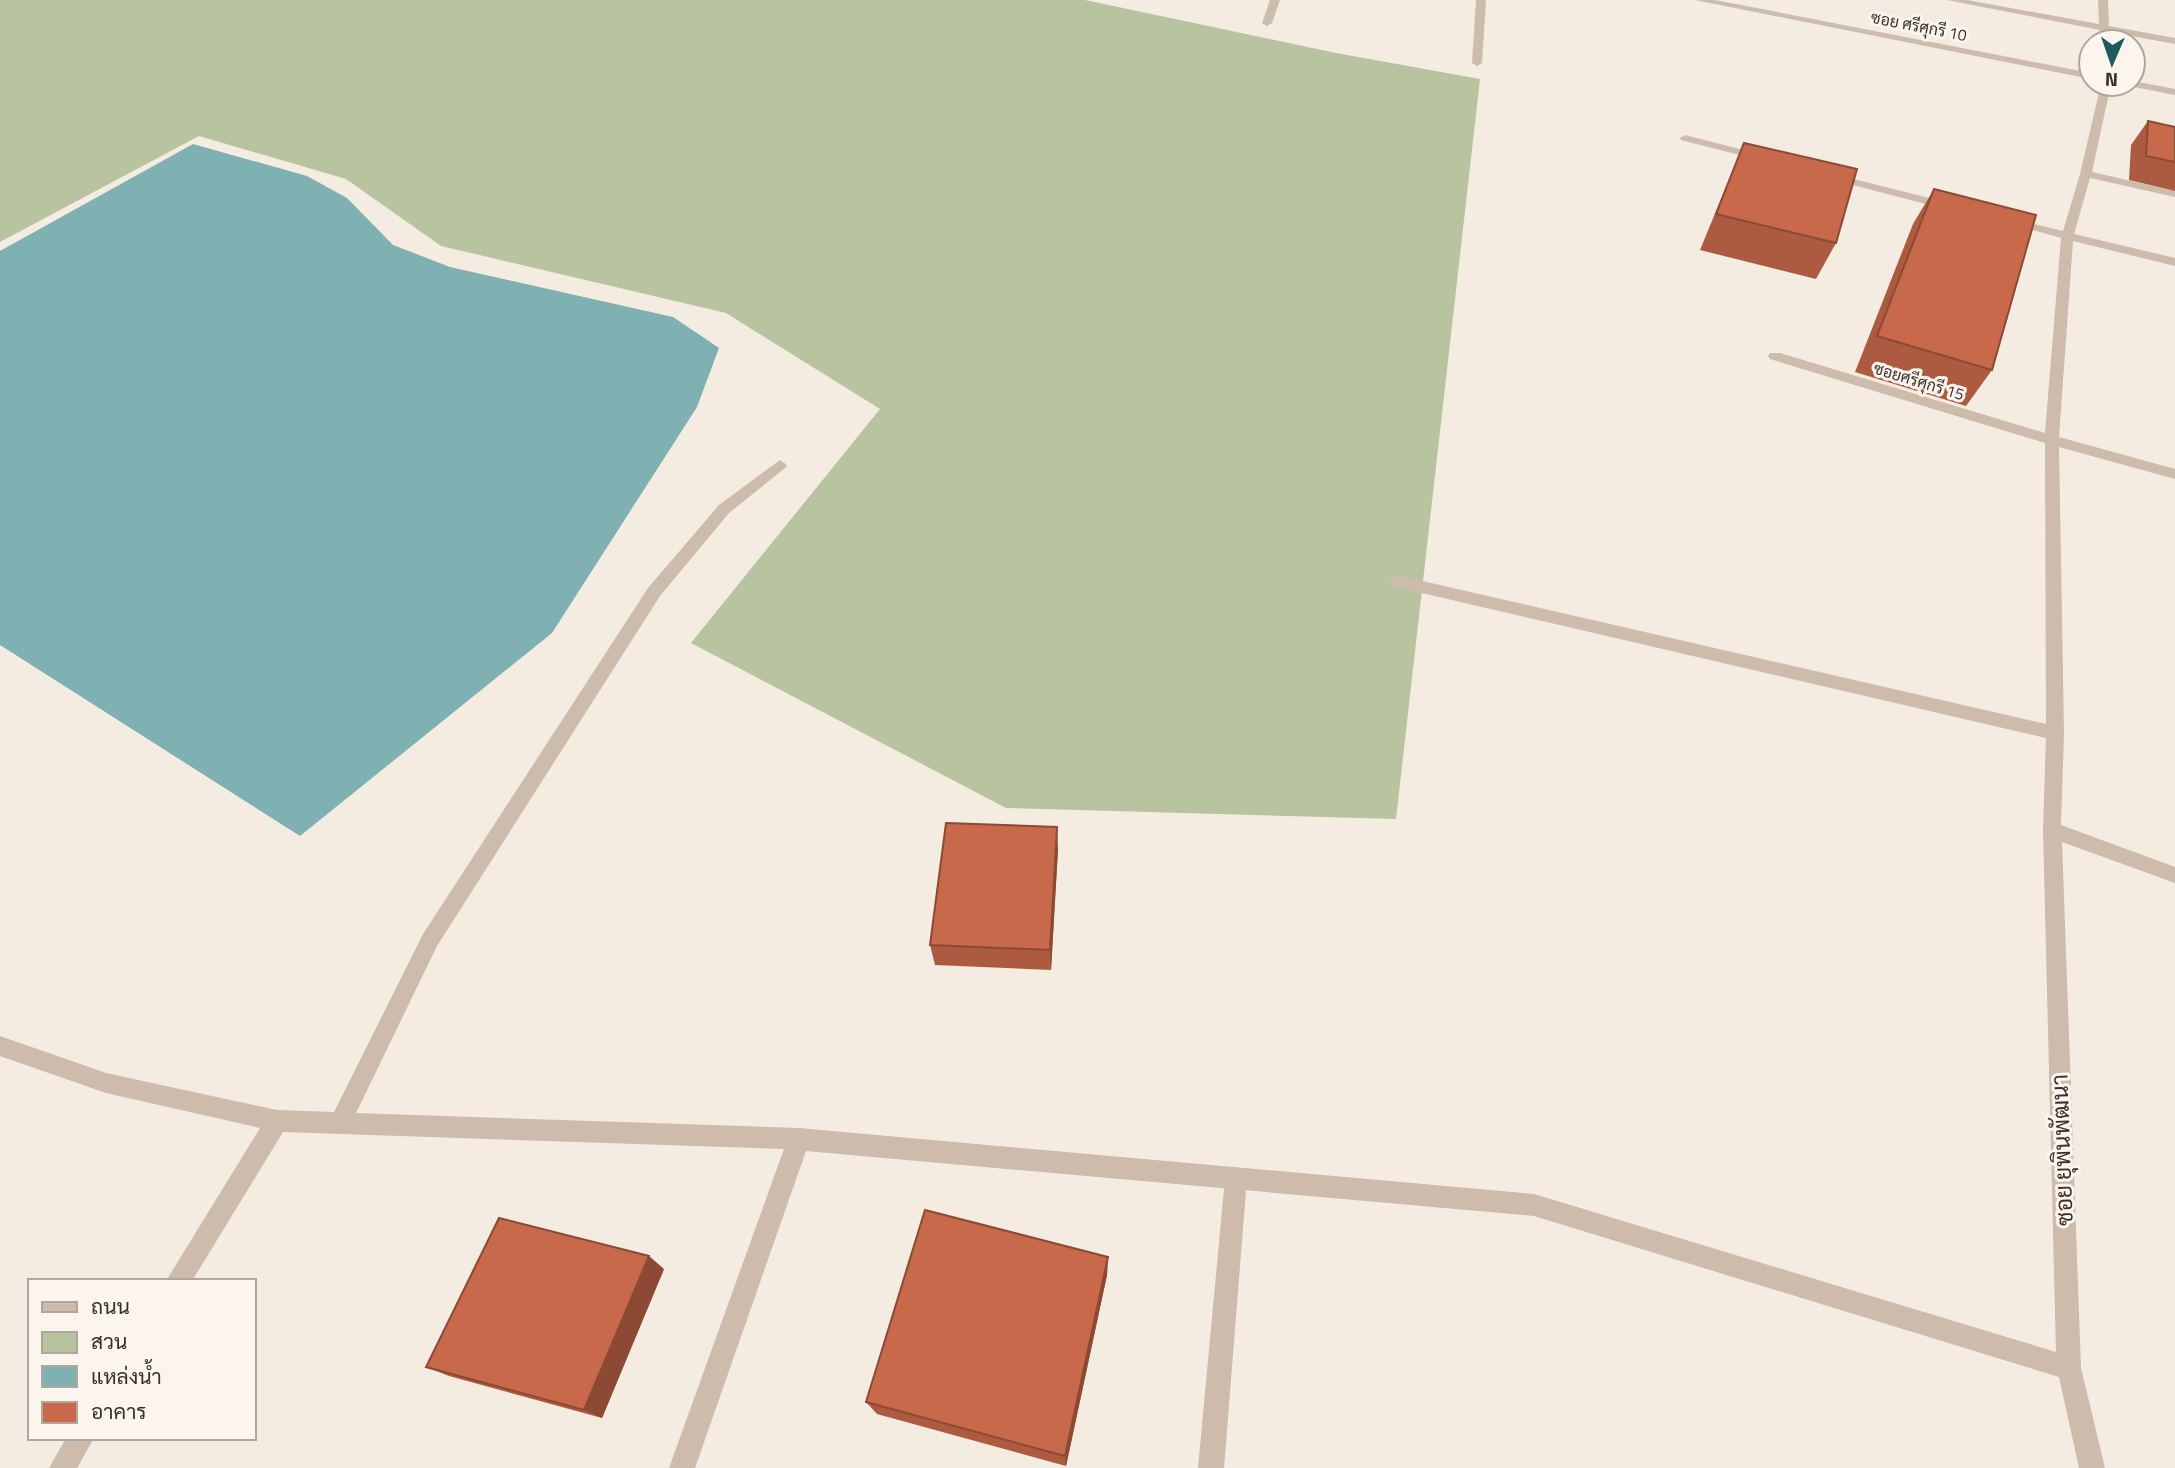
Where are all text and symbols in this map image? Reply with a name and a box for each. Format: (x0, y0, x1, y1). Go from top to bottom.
street label: ซอย ศรีศุกรี 10 (1869, 5, 1969, 47)
north arrow (2077, 28, 2147, 98)
text: N (2104, 66, 2118, 95)
street label: ซอยศรีศุกรี 15 (1871, 356, 1967, 406)
street label: ซอย ยุพินพัฒนา (2041, 1074, 2082, 1226)
legend (28, 1279, 256, 1440)
text: ถนน (91, 1290, 130, 1322)
text: สวน (91, 1325, 127, 1357)
text: แหล่งน้ำ (91, 1359, 162, 1392)
text: อาคาร (91, 1395, 147, 1427)

